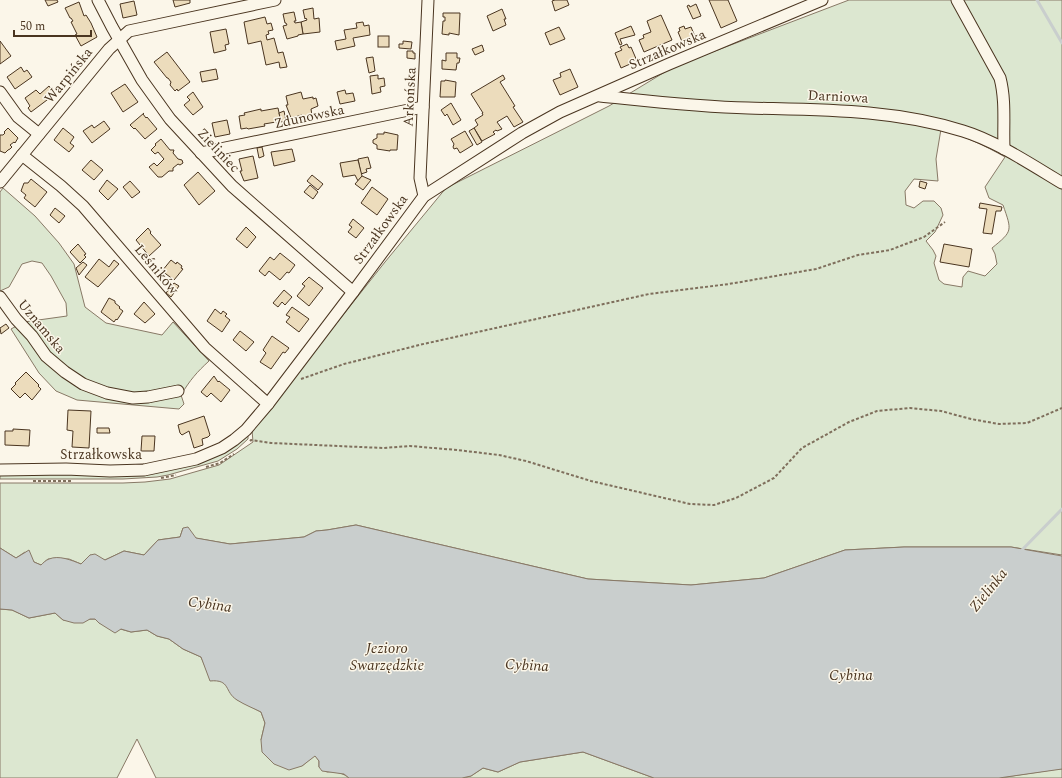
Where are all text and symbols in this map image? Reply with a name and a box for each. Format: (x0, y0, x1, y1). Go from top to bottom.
scale bar (14, 12, 91, 38)
text: 50 m (20, 17, 45, 36)
street label: Strzałkowska (625, 24, 709, 75)
street label: Warpińska (39, 43, 98, 108)
street label: Arkońska (397, 66, 422, 127)
street label: Darniowa (807, 84, 869, 109)
street label: Zdunowska (272, 99, 346, 134)
street label: Zieliniec (192, 123, 245, 178)
street label: Strzałkowska (348, 190, 413, 269)
street label: Leśników (129, 240, 184, 299)
street label: Uznamska (13, 295, 71, 358)
street label: Strzałkowska (60, 444, 142, 465)
water label: Zielinka (964, 563, 1014, 617)
water label: Cybina (187, 590, 234, 619)
water label: Jezioro Swarzędzkie (350, 637, 424, 677)
water label: Cybina (504, 653, 550, 678)
water label: Cybina (829, 664, 873, 687)

